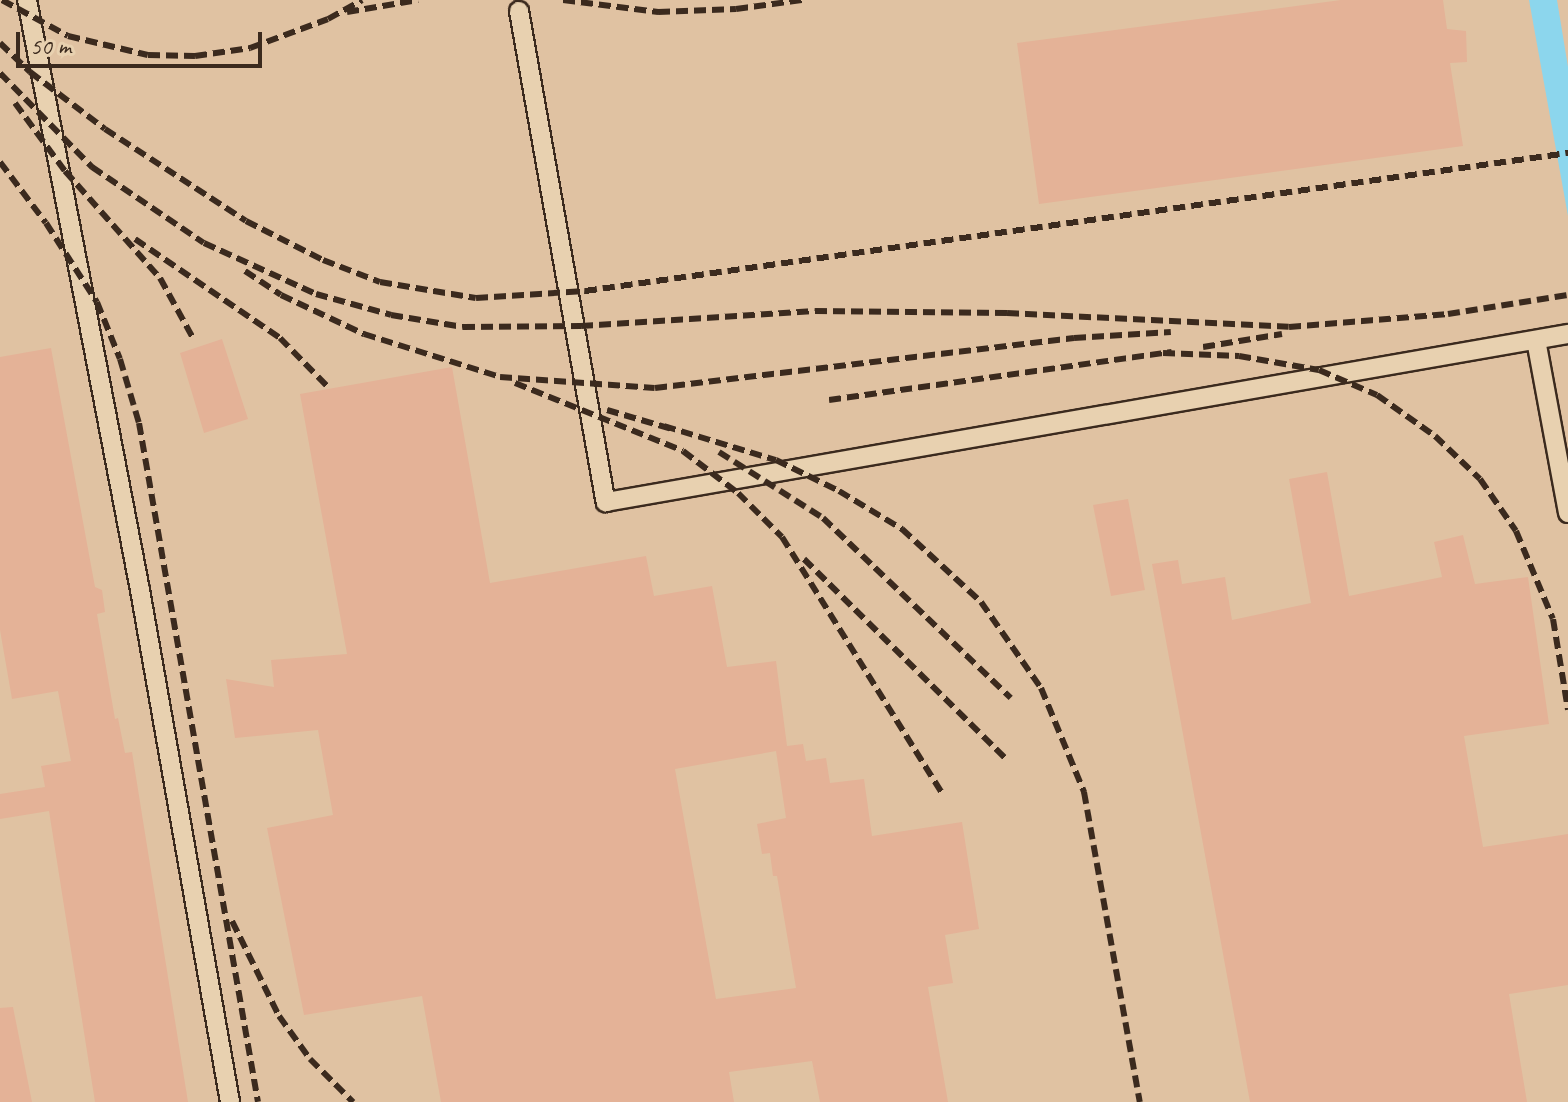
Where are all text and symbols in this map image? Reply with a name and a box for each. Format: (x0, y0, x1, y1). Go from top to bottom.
scale bar (20, 16, 266, 66)
text: 50 m (30, 31, 71, 61)

